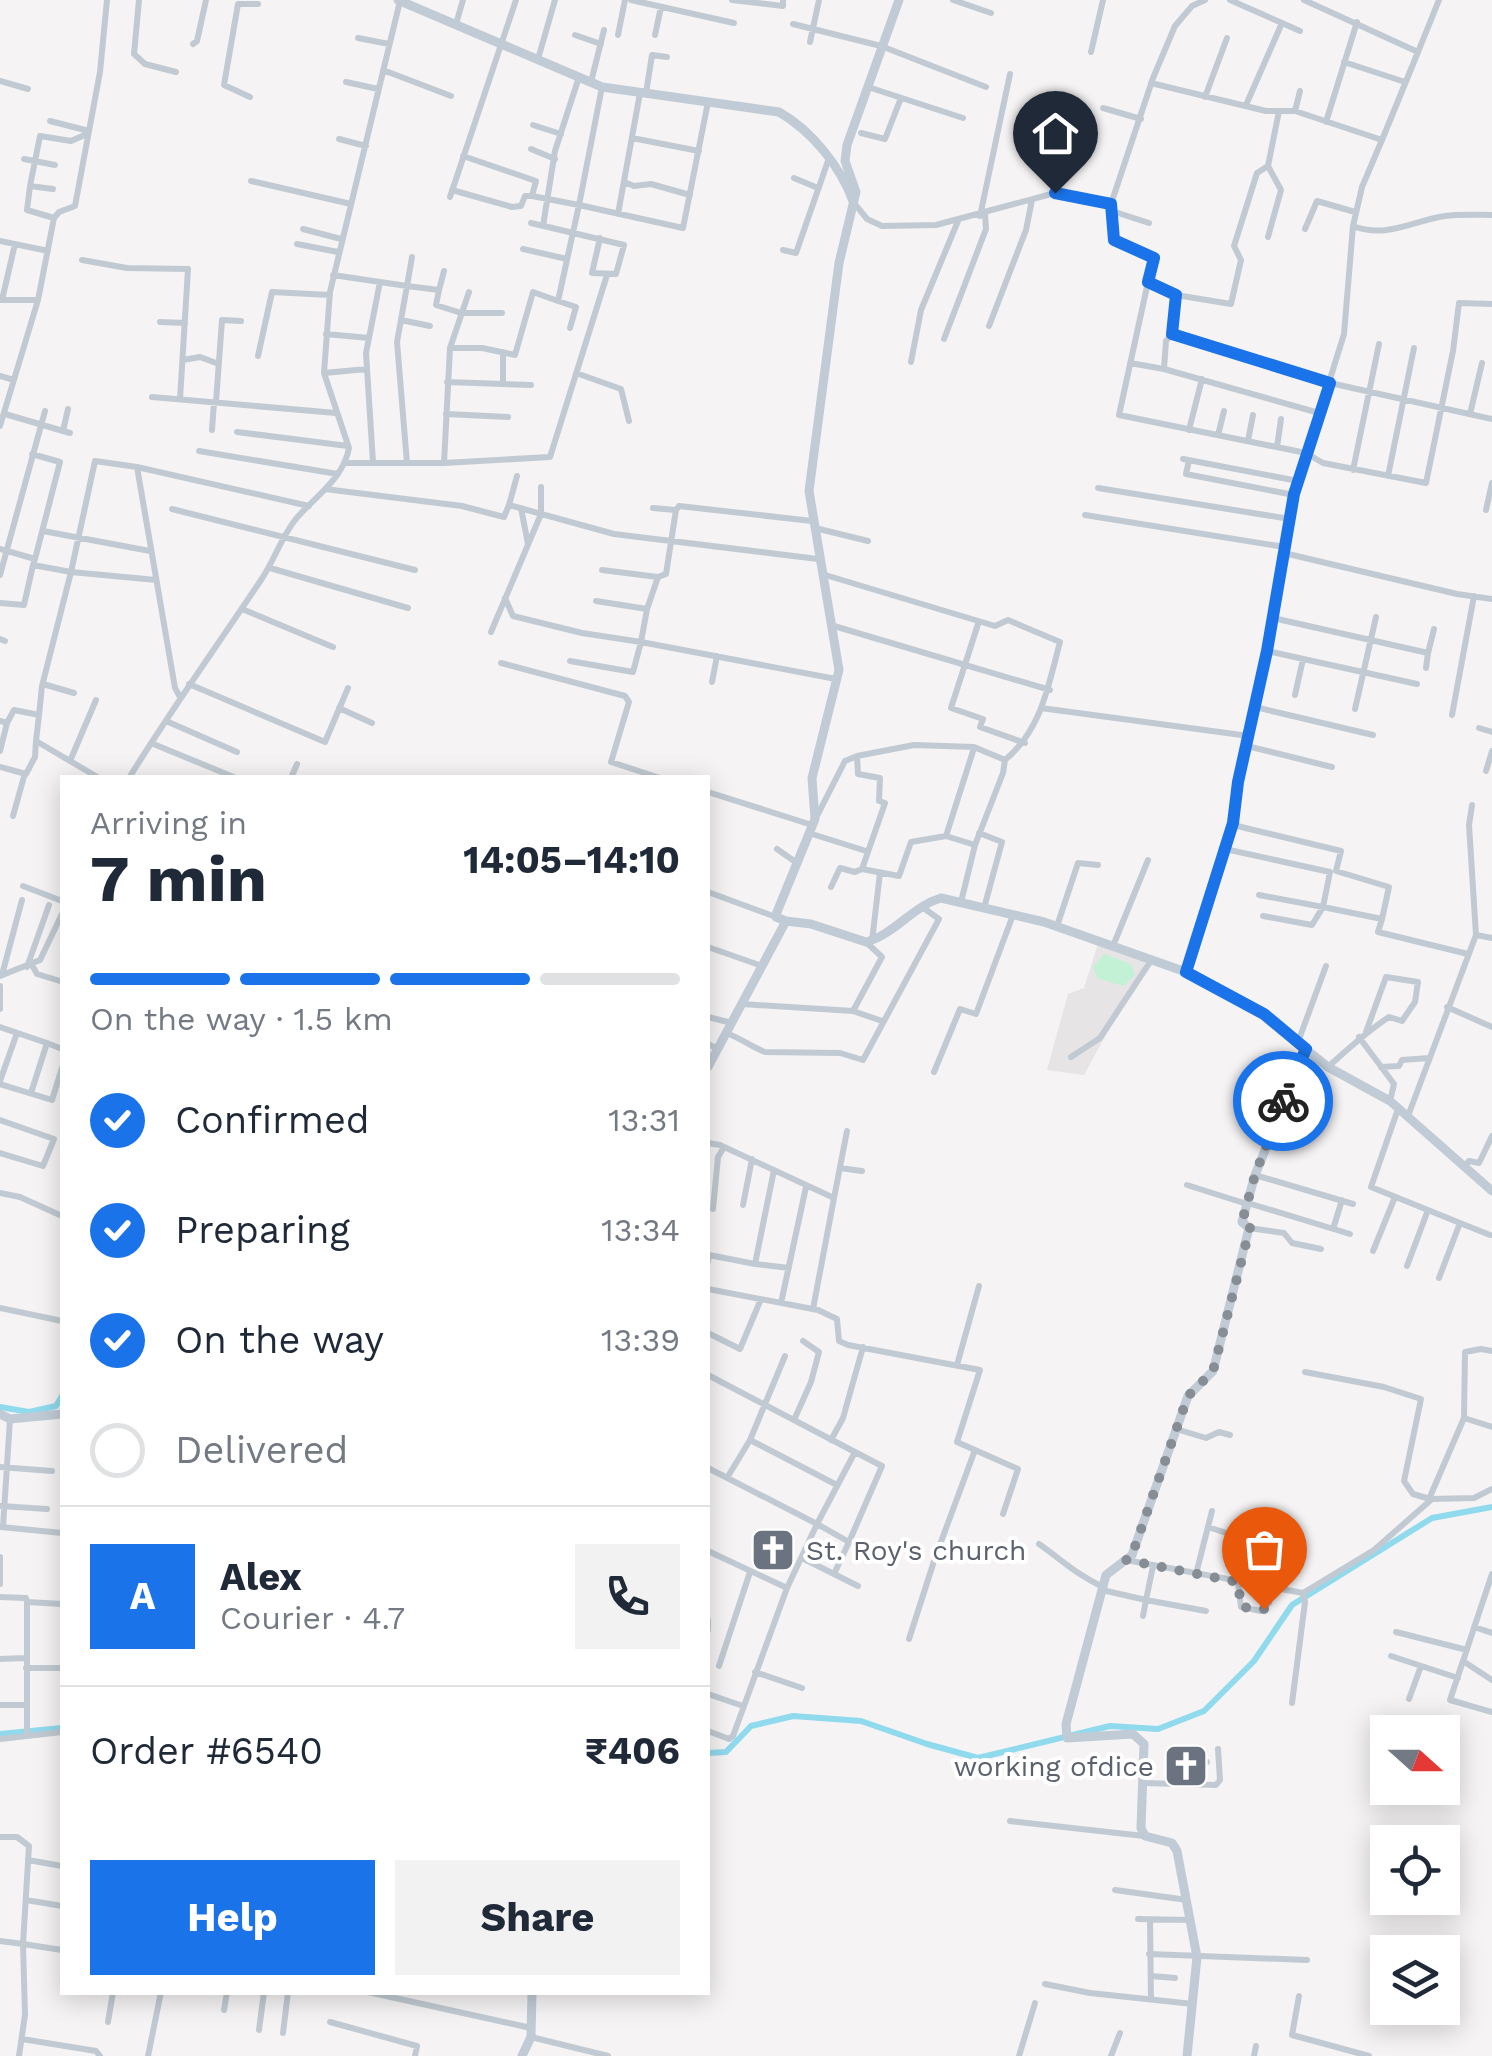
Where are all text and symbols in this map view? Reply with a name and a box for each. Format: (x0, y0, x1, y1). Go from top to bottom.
pin (1013, 91, 1098, 194)
icon: home (1028, 106, 1083, 161)
text: Arriving in (90, 804, 247, 842)
text: 14:05–14:10 (463, 838, 680, 882)
text: 7 min (90, 841, 267, 917)
text: On the way · 1.5 km (90, 1000, 393, 1038)
courier (1233, 1051, 1333, 1151)
icon: bike (1256, 1074, 1311, 1129)
icon: check (90, 1093, 145, 1148)
text: Confirmed (175, 1098, 370, 1142)
text: 13:31 (608, 1101, 680, 1139)
icon: check (90, 1203, 145, 1258)
text: Preparing (175, 1208, 350, 1252)
text: 13:34 (601, 1211, 680, 1249)
icon: check (90, 1313, 145, 1368)
text: On the way (175, 1318, 384, 1362)
text: 13:39 (601, 1321, 680, 1359)
text: Delivered (175, 1428, 348, 1472)
pin (1222, 1507, 1307, 1610)
icon: bag (1237, 1522, 1292, 1577)
church icon: St. Roy's church (750, 1527, 796, 1573)
place label: St. Roy's church (806, 1534, 1026, 1567)
button: phone (575, 1544, 680, 1649)
text: Alex (220, 1555, 302, 1599)
text: A (130, 1574, 155, 1618)
text: Courier · 4.7 (220, 1599, 405, 1637)
north arrow (1370, 1715, 1460, 1805)
map controls (1370, 1715, 1460, 2025)
text: Order #6540 (90, 1729, 323, 1773)
text: ₹406 (585, 1729, 680, 1773)
church icon: working ofdice (1163, 1743, 1209, 1789)
place label: working ofdice (954, 1750, 1154, 1783)
button: locate (1370, 1825, 1460, 1915)
button: Help (90, 1860, 375, 1975)
button: Share (395, 1860, 680, 1975)
button: layers (1370, 1935, 1460, 2025)

